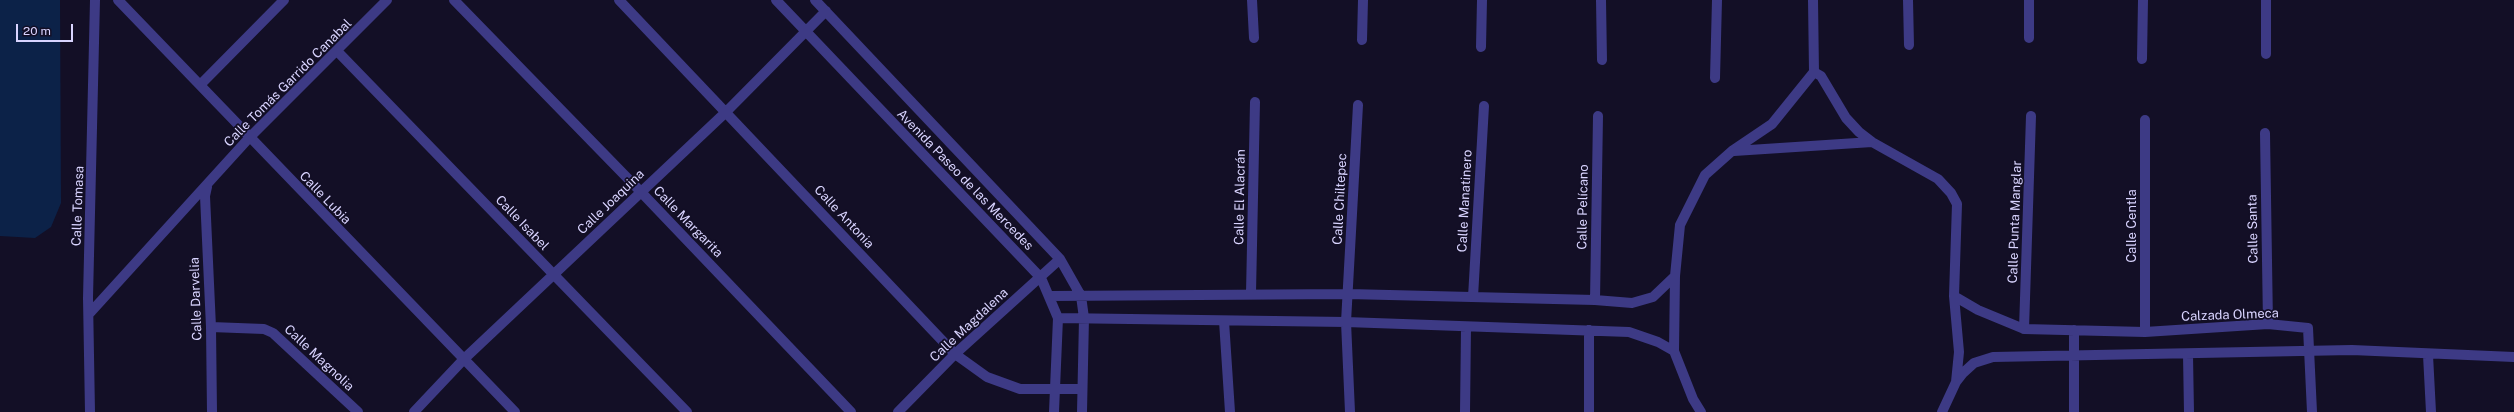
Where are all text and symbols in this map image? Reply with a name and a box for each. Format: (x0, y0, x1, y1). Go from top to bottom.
scale bar (18, 16, 75, 42)
street label: Calle Tomás Garrido Canabal (221, 16, 355, 150)
text: 20 m (23, 24, 51, 38)
street label: Avenida Paseo de las Mercedes (894, 106, 1036, 254)
street label: Calle El Alacrán (1231, 149, 1249, 245)
street label: Calle Manatinero (1455, 149, 1475, 253)
street label: Calle Chiltepec (1330, 153, 1350, 245)
street label: Calle Punta Manglar (2005, 160, 2025, 284)
street label: Calle Pelícano (1574, 164, 1592, 250)
street label: Calle Tomasa (69, 166, 87, 246)
street label: Calle Joaquina (574, 166, 648, 238)
street label: Calle Lubia (296, 168, 354, 228)
street label: Calle Antonia (811, 182, 877, 252)
street label: Calle Margarita (650, 183, 726, 261)
street label: Calle Centla (2124, 189, 2140, 263)
street label: Calle Isabel (492, 192, 552, 254)
street label: Calle Santa (2245, 194, 2261, 264)
street label: Calle Darvelia (187, 257, 205, 341)
street label: Calle Magdalena (927, 285, 1011, 365)
street label: Calzada Olmeca (2181, 305, 2279, 325)
street label: Calle Magnolia (281, 322, 357, 394)

